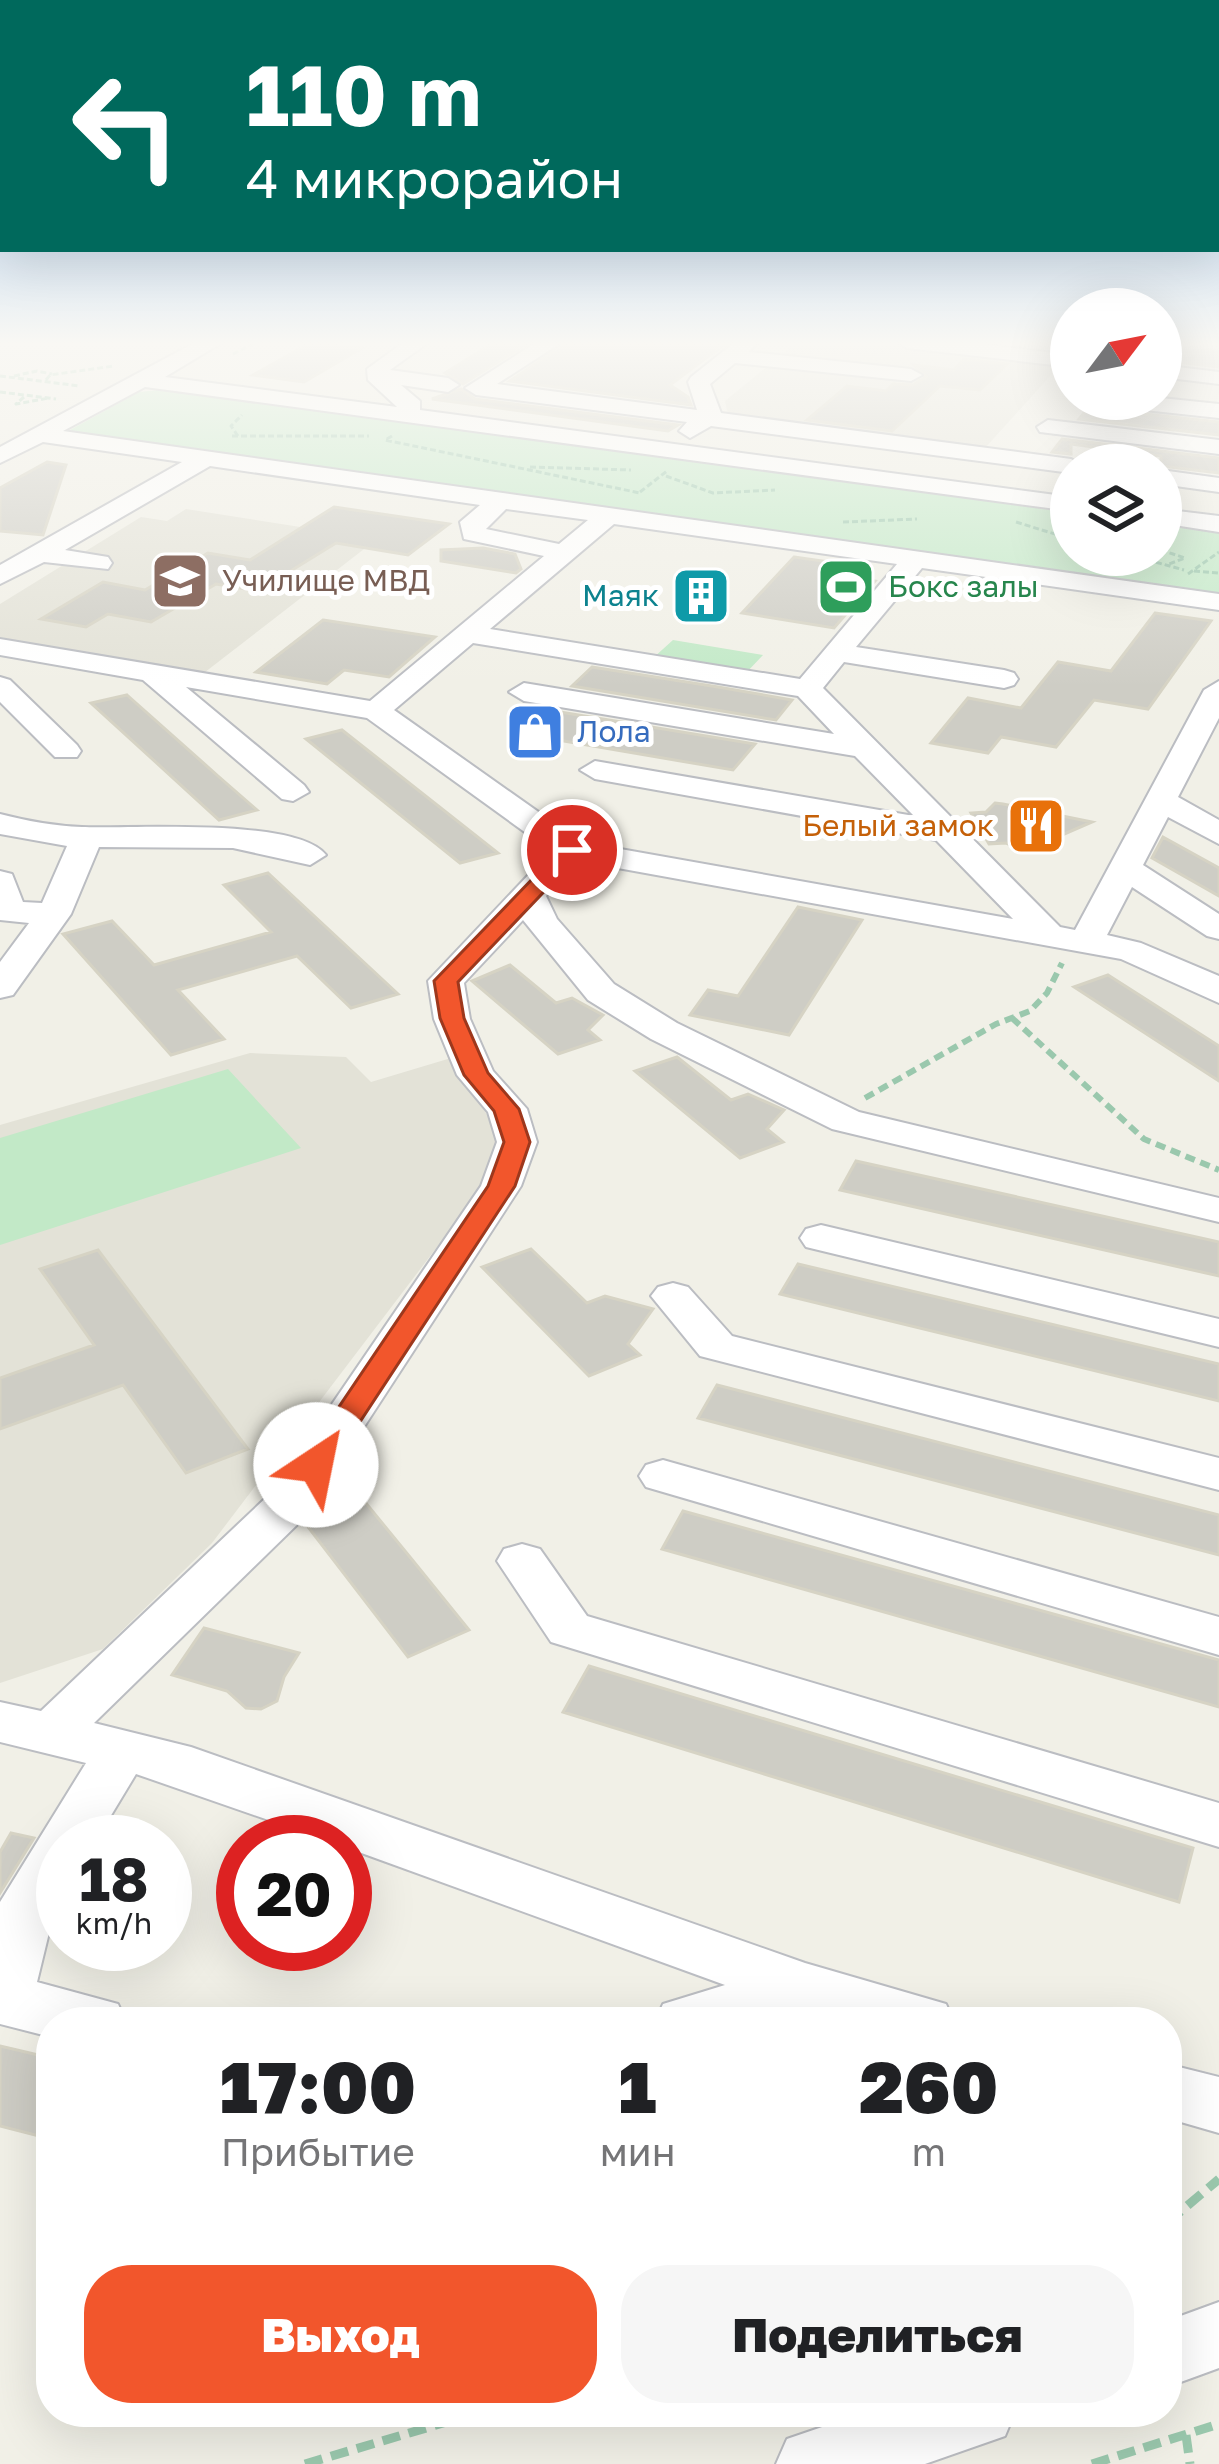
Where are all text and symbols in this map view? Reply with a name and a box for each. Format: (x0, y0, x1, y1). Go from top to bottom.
text: 110 m (246, 44, 482, 144)
icon: left (48, 48, 204, 204)
text: 4 микрорайон (246, 145, 623, 210)
north arrow (1050, 288, 1182, 420)
map controls (1050, 288, 1182, 576)
button: layers (1050, 444, 1182, 576)
school or university icon: Училище МВД (149, 550, 211, 612)
sports icon: Бокс залы (815, 556, 877, 618)
place label: Училище МВД (222, 562, 430, 598)
building icon: Маяк (670, 565, 732, 627)
place label: Бокс залы (888, 568, 1039, 604)
place label: Маяк (582, 577, 659, 613)
shop icon: Лола (504, 701, 566, 763)
place label: Лола (577, 713, 651, 749)
restaurant icon: Белый замок (1005, 795, 1067, 857)
pin (521, 799, 623, 901)
place label: Белый замок (802, 807, 994, 843)
icon: arrive (539, 817, 605, 883)
position arrow (253, 1402, 379, 1528)
speed limit sign: 20 (216, 1815, 372, 1971)
text: 18 (79, 1842, 149, 1914)
text: km/h (76, 1905, 152, 1941)
text: 17:00 (220, 2042, 416, 2129)
text: 1 (619, 2042, 657, 2129)
text: 260 (859, 2042, 998, 2129)
text: Прибытие (221, 2128, 415, 2175)
text: мин (600, 2128, 675, 2175)
text: m (911, 2128, 946, 2175)
button: Выход (84, 2265, 597, 2403)
button: Поделиться (621, 2265, 1134, 2403)

